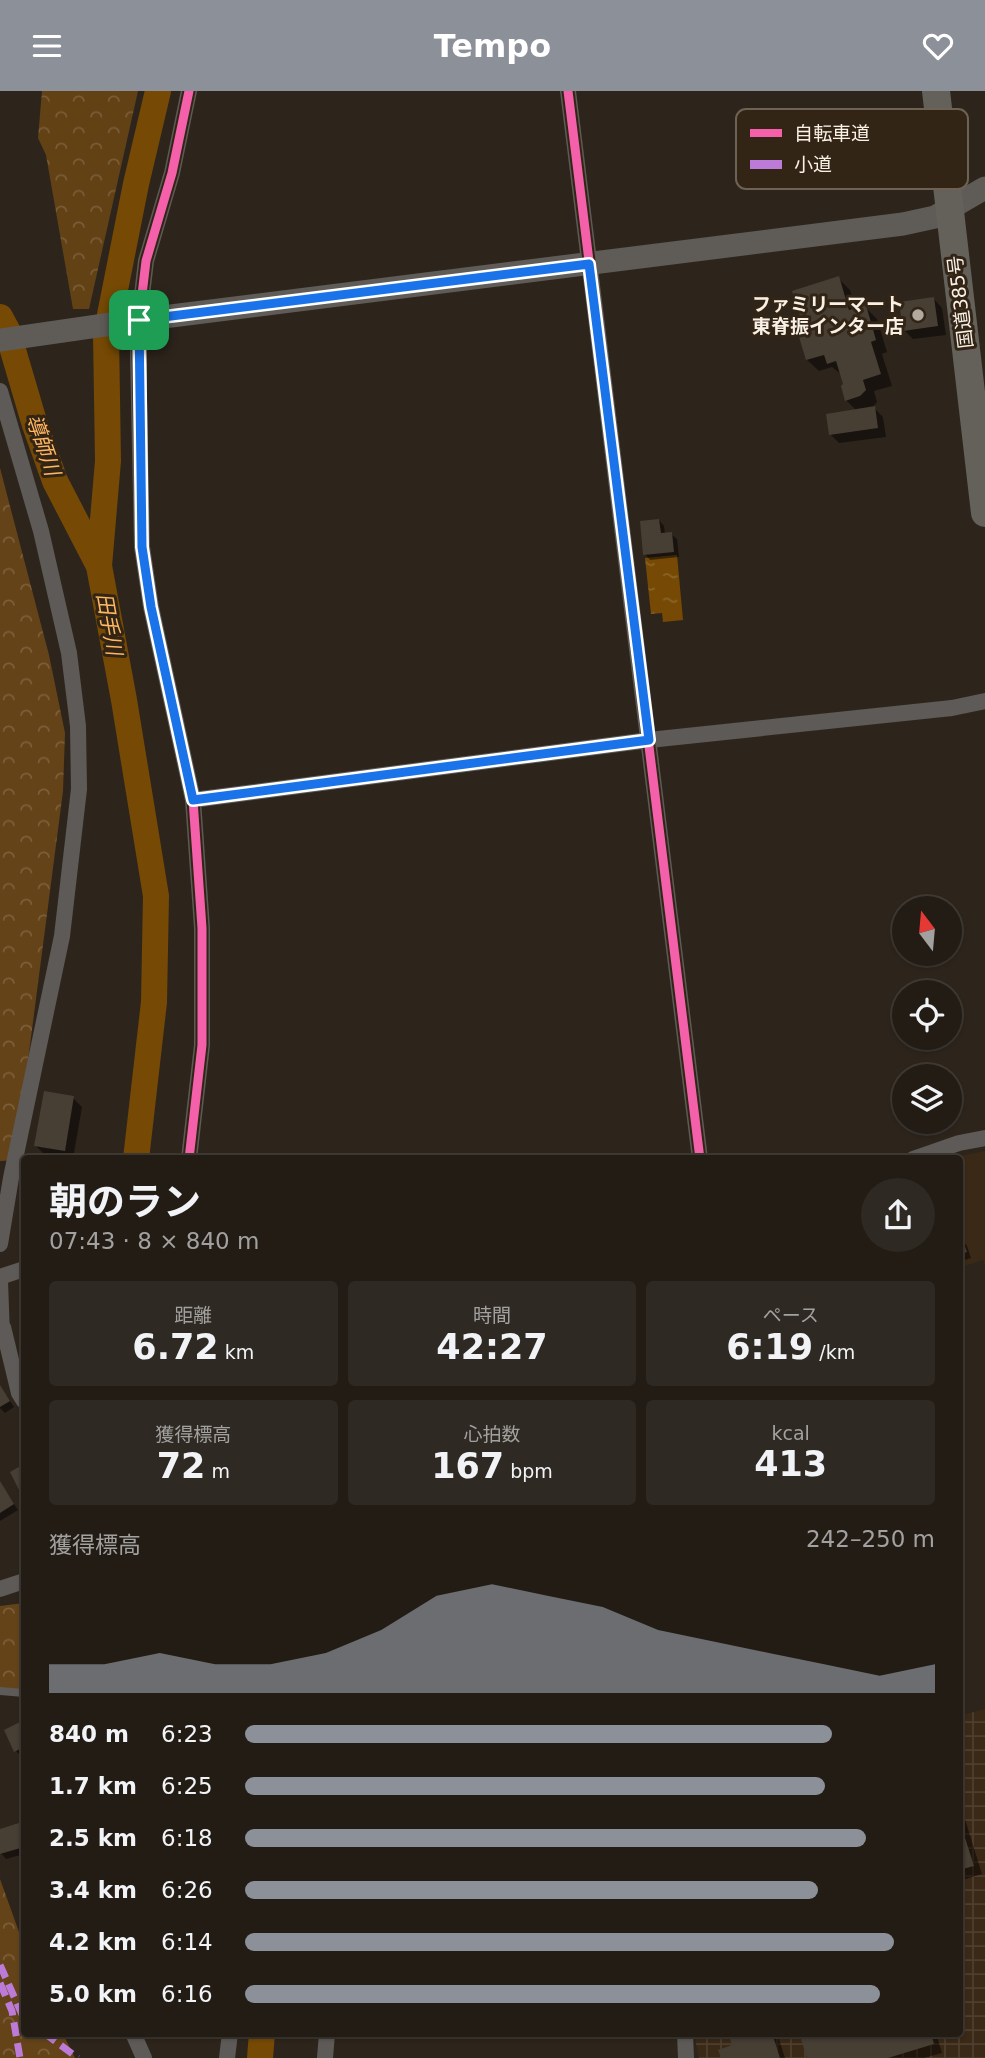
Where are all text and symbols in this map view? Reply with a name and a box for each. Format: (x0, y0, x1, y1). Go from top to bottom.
icon: menu (28, 27, 66, 65)
text: Tempo (434, 27, 551, 65)
icon: heart (919, 27, 957, 65)
legend (736, 109, 968, 189)
text: 自転車道 (794, 122, 870, 144)
text: 小道 (794, 153, 832, 175)
street label: 国道385号 (943, 254, 977, 350)
pin (109, 290, 169, 350)
place label: ファミリーマート 東脊振インター店 (752, 293, 904, 337)
icon: arrive (120, 301, 158, 339)
marker: ファミリーマート 東脊振インター店 (910, 307, 926, 323)
water label: 導師川 (21, 411, 65, 481)
water label: 田手川 (92, 591, 127, 659)
north arrow (892, 896, 962, 966)
map controls (892, 896, 962, 1134)
button: locate (892, 980, 962, 1050)
button: layers (892, 1064, 962, 1134)
button: share (861, 1178, 935, 1252)
text: 朝のラン (49, 1180, 201, 1224)
text: 07:43 · 8 × 840 m (49, 1228, 259, 1254)
text: 距離 (174, 1304, 212, 1326)
text: 時間 (473, 1304, 511, 1326)
text: ペース (763, 1304, 819, 1326)
text: 6.72 (132, 1327, 219, 1367)
text: 42:27 (436, 1327, 548, 1367)
text: 6:19 (726, 1327, 813, 1367)
text: km (219, 1341, 254, 1363)
text: /km (813, 1341, 855, 1363)
text: kcal (771, 1422, 810, 1444)
text: 獲得標高 (155, 1423, 231, 1445)
text: 心拍数 (463, 1423, 521, 1445)
text: 413 (754, 1444, 827, 1484)
text: 72 (157, 1446, 205, 1486)
text: 167 (431, 1446, 504, 1486)
text: m (205, 1460, 230, 1482)
text: bpm (504, 1460, 553, 1482)
text: 242–250 m (806, 1526, 935, 1552)
text: 獲得標高 (49, 1532, 141, 1558)
text: 840 m (49, 1721, 129, 1747)
text: 6:23 (161, 1721, 213, 1747)
text: 1.7 km (49, 1773, 137, 1799)
text: 6:25 (161, 1773, 213, 1799)
text: 2.5 km (49, 1825, 137, 1851)
text: 6:18 (161, 1825, 213, 1851)
text: 3.4 km (49, 1877, 137, 1903)
text: 6:26 (161, 1877, 213, 1903)
text: 4.2 km (49, 1929, 137, 1955)
text: 6:14 (161, 1929, 213, 1955)
text: 5.0 km (49, 1981, 137, 2007)
text: 6:16 (161, 1981, 213, 2007)

